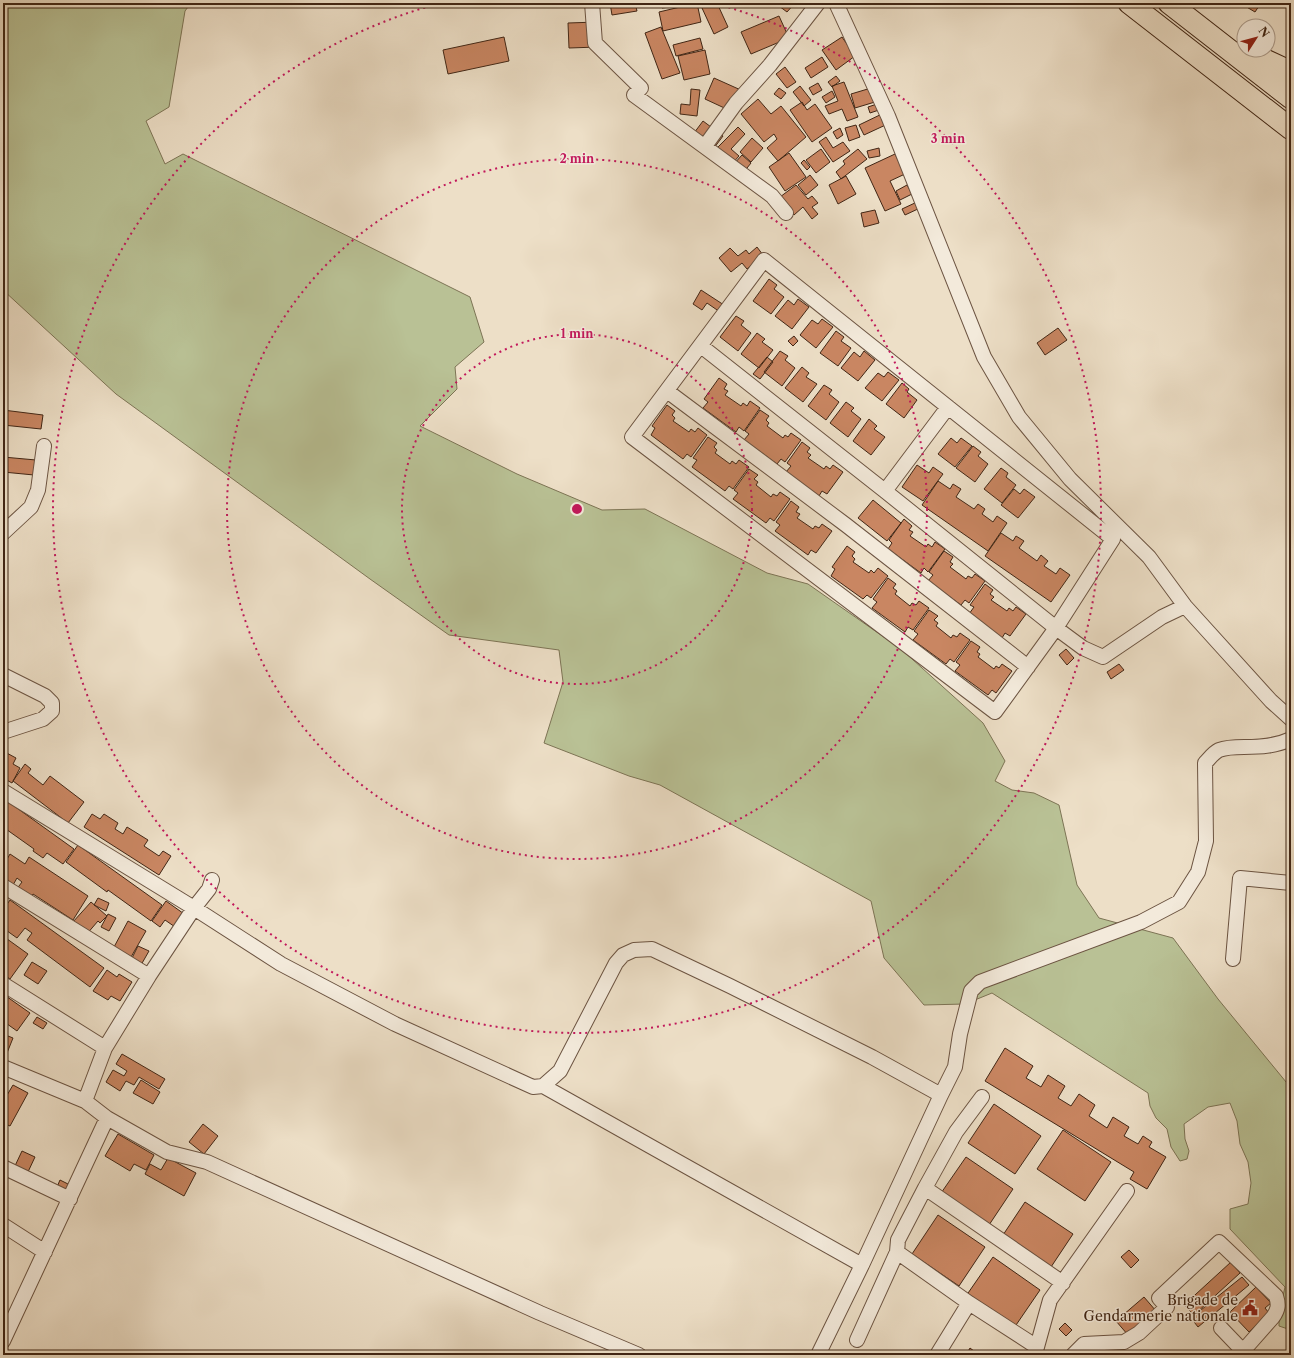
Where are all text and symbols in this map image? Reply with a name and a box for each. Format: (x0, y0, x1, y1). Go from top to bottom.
north arrow (1236, 18, 1276, 58)
text: N (1256, 24, 1273, 40)
text: 3 min (931, 131, 966, 146)
text: 2 min (560, 151, 595, 166)
text: 1 min (561, 326, 594, 341)
centre of rings (570, 502, 584, 516)
place label: Brigade de Gendarmerie nationale (1084, 1291, 1238, 1325)
public building icon: Brigade de Gendarmerie nationale (1241, 1299, 1259, 1317)

